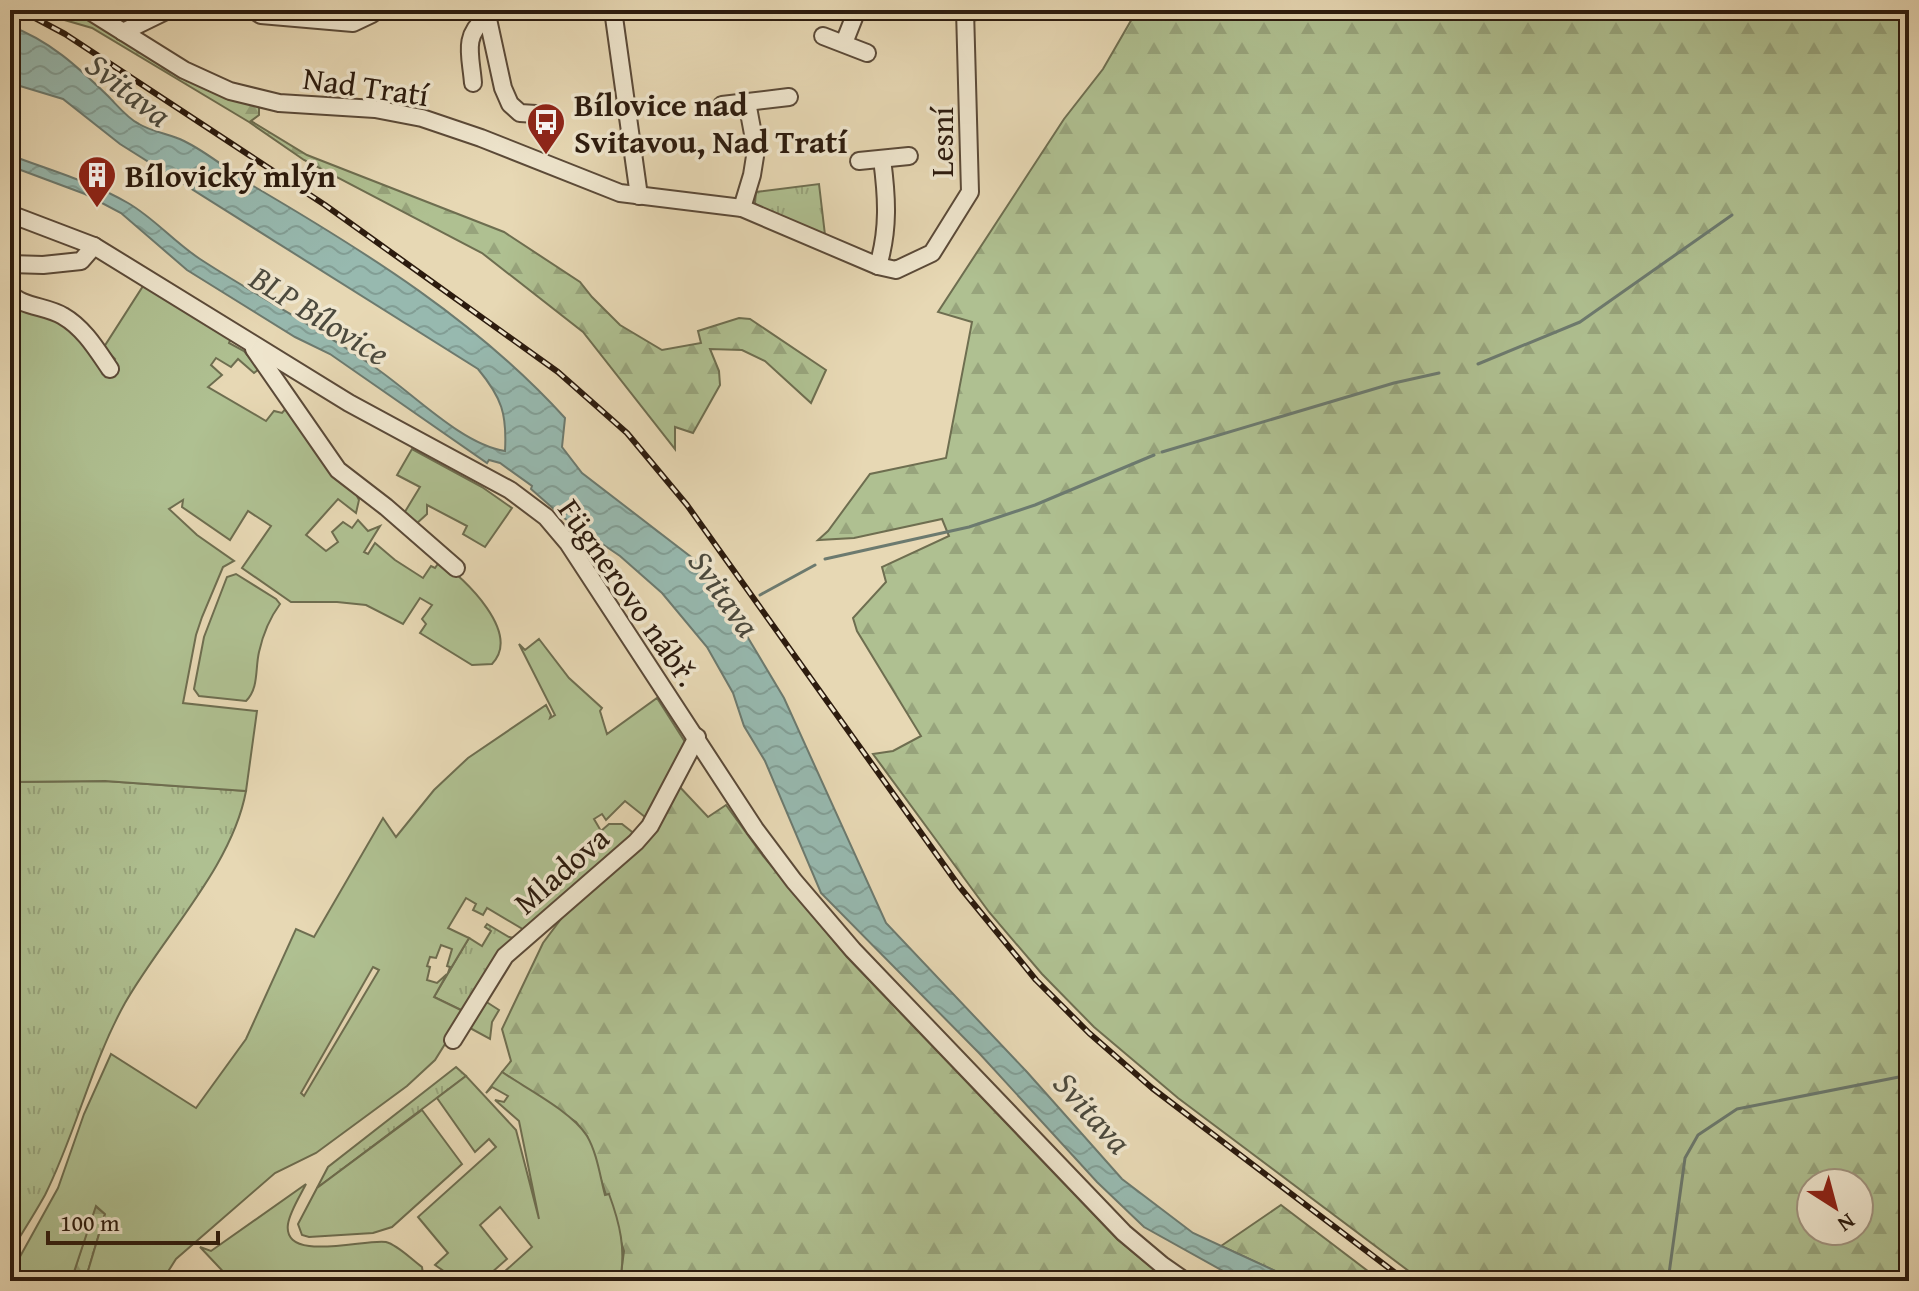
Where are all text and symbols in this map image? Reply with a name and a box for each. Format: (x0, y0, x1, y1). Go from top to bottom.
water label: Svitava (76, 40, 182, 138)
street label: Nad Tratí (300, 54, 433, 118)
place label: Bílovice nad Svitavou, Nad Tratí (574, 81, 848, 165)
bus stop icon: Bílovice nad Svitavou, Nad Tratí (525, 101, 567, 156)
street label: Lesní (918, 106, 965, 177)
place label: Bílovický mlýn (125, 152, 336, 199)
building icon: Bílovický mlýn (76, 154, 118, 209)
water label: BLP Bílovice (240, 252, 399, 377)
street label: Fügnerovo nábř. (547, 489, 711, 695)
water label: Svitava (677, 539, 773, 647)
street label: Mladova (503, 815, 619, 925)
water label: Svitava (1043, 1060, 1144, 1164)
north arrow (1795, 1167, 1875, 1247)
scale bar (48, 1195, 218, 1245)
text: 100 m (60, 1205, 120, 1240)
text: N (1831, 1206, 1862, 1241)

